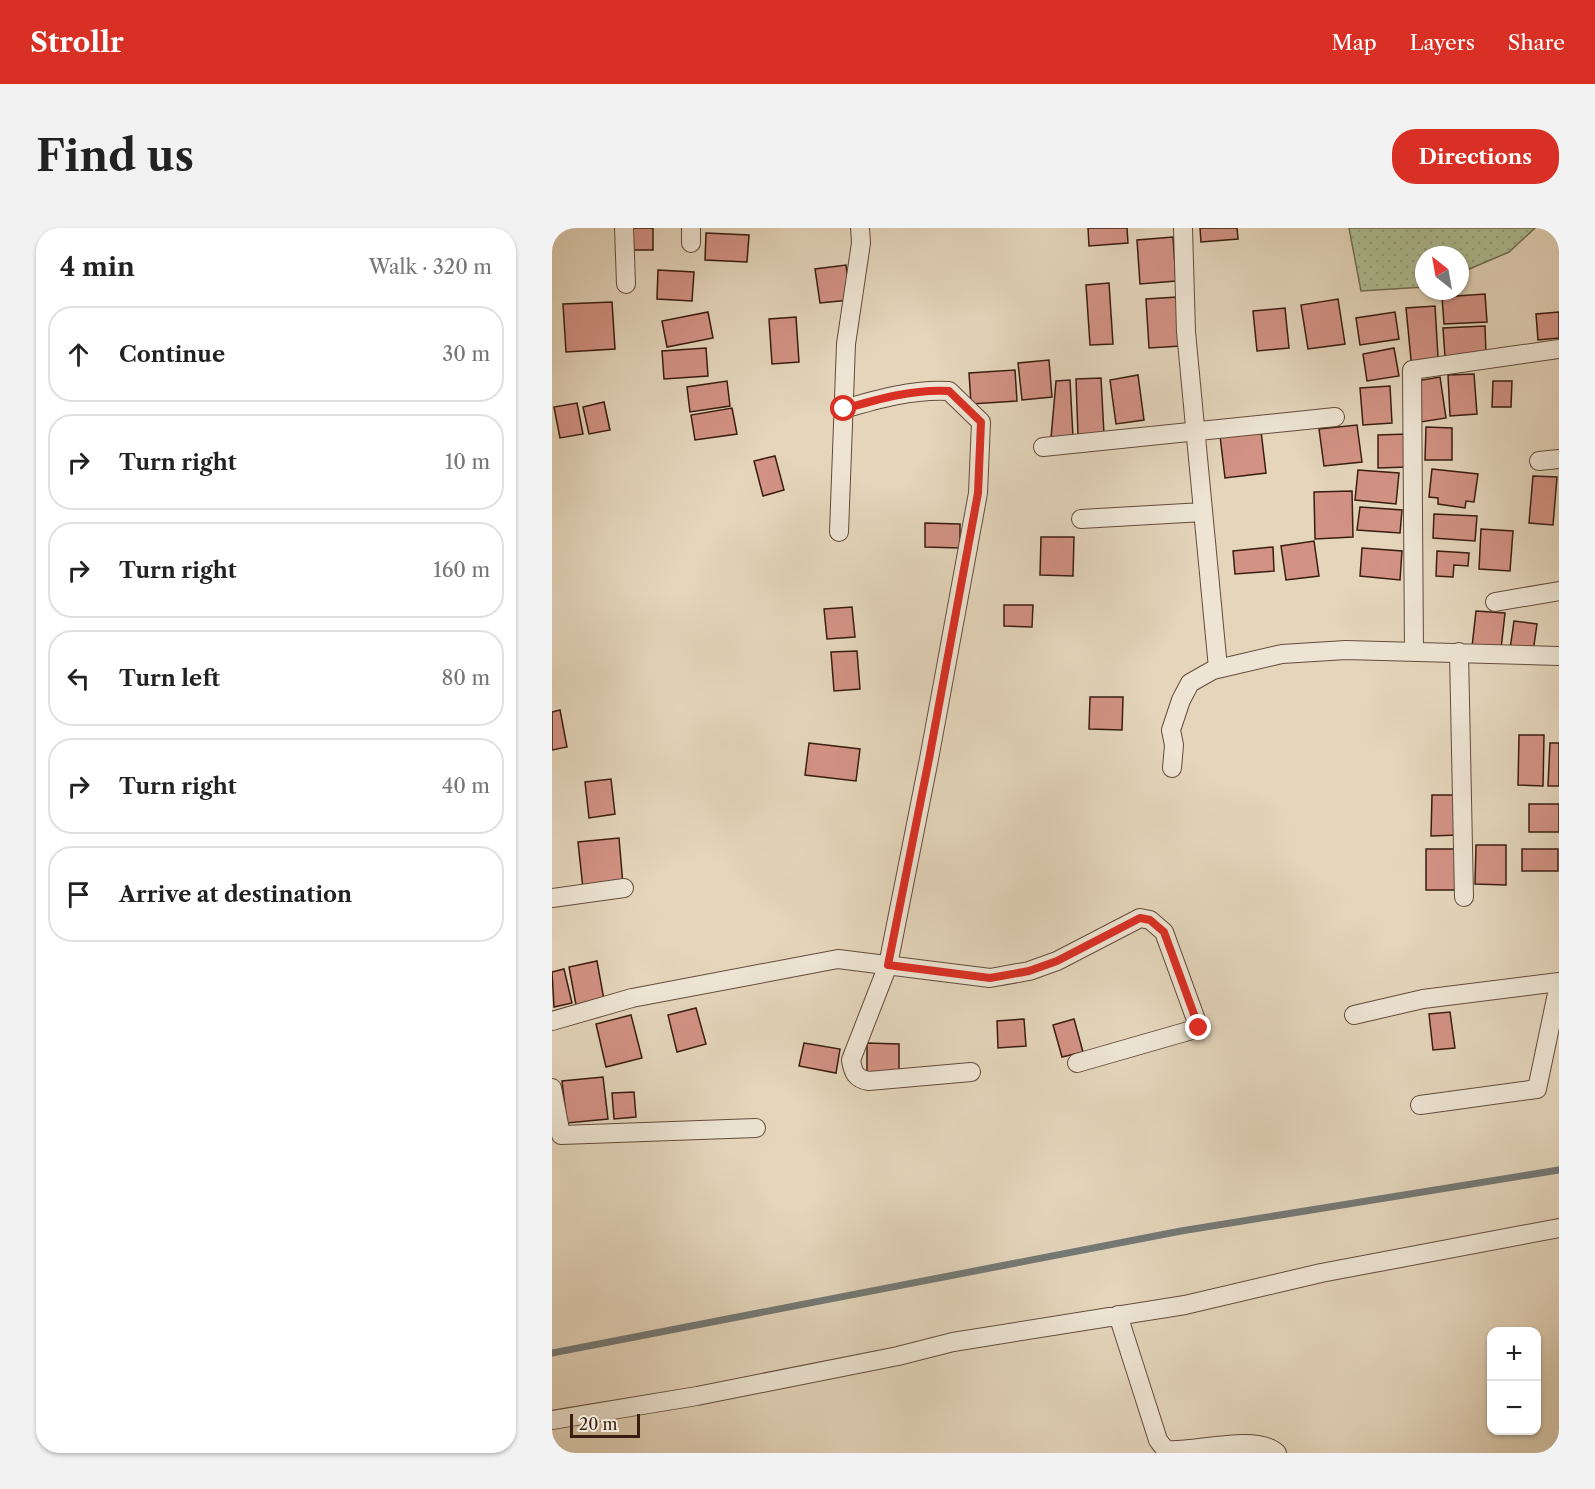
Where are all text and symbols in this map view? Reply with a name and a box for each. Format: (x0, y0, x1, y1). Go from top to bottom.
text: Strollr (30, 25, 124, 59)
text: Map (1332, 30, 1377, 55)
text: Layers (1410, 30, 1475, 55)
text: Share (1508, 30, 1565, 55)
button: Directions (1392, 129, 1559, 184)
text: Find us (36, 130, 194, 182)
north arrow (1415, 246, 1469, 300)
text: 4 min (60, 251, 135, 283)
text: Walk · 320 m (369, 255, 492, 279)
icon: ahead (62, 338, 95, 371)
text: Continue (119, 341, 225, 368)
text: 30 m (442, 342, 490, 366)
route start (830, 395, 856, 421)
icon: right (62, 446, 95, 479)
text: Turn right (119, 449, 237, 476)
text: 10 m (445, 450, 490, 474)
icon: right (62, 554, 95, 587)
text: Turn right (119, 557, 237, 584)
text: 160 m (433, 558, 490, 582)
icon: left (62, 662, 95, 695)
text: Turn left (119, 665, 220, 692)
text: 80 m (442, 666, 490, 690)
icon: right (62, 770, 95, 803)
text: Turn right (119, 773, 237, 800)
text: 40 m (442, 774, 490, 798)
icon: arrive (62, 878, 95, 911)
text: Arrive at destination (119, 881, 352, 908)
route end (1185, 1014, 1211, 1040)
map controls (1487, 1327, 1541, 1435)
button: + (1487, 1327, 1541, 1381)
button: − (1487, 1381, 1541, 1435)
scale bar (570, 1411, 640, 1438)
text: 20 m (579, 1414, 618, 1434)

